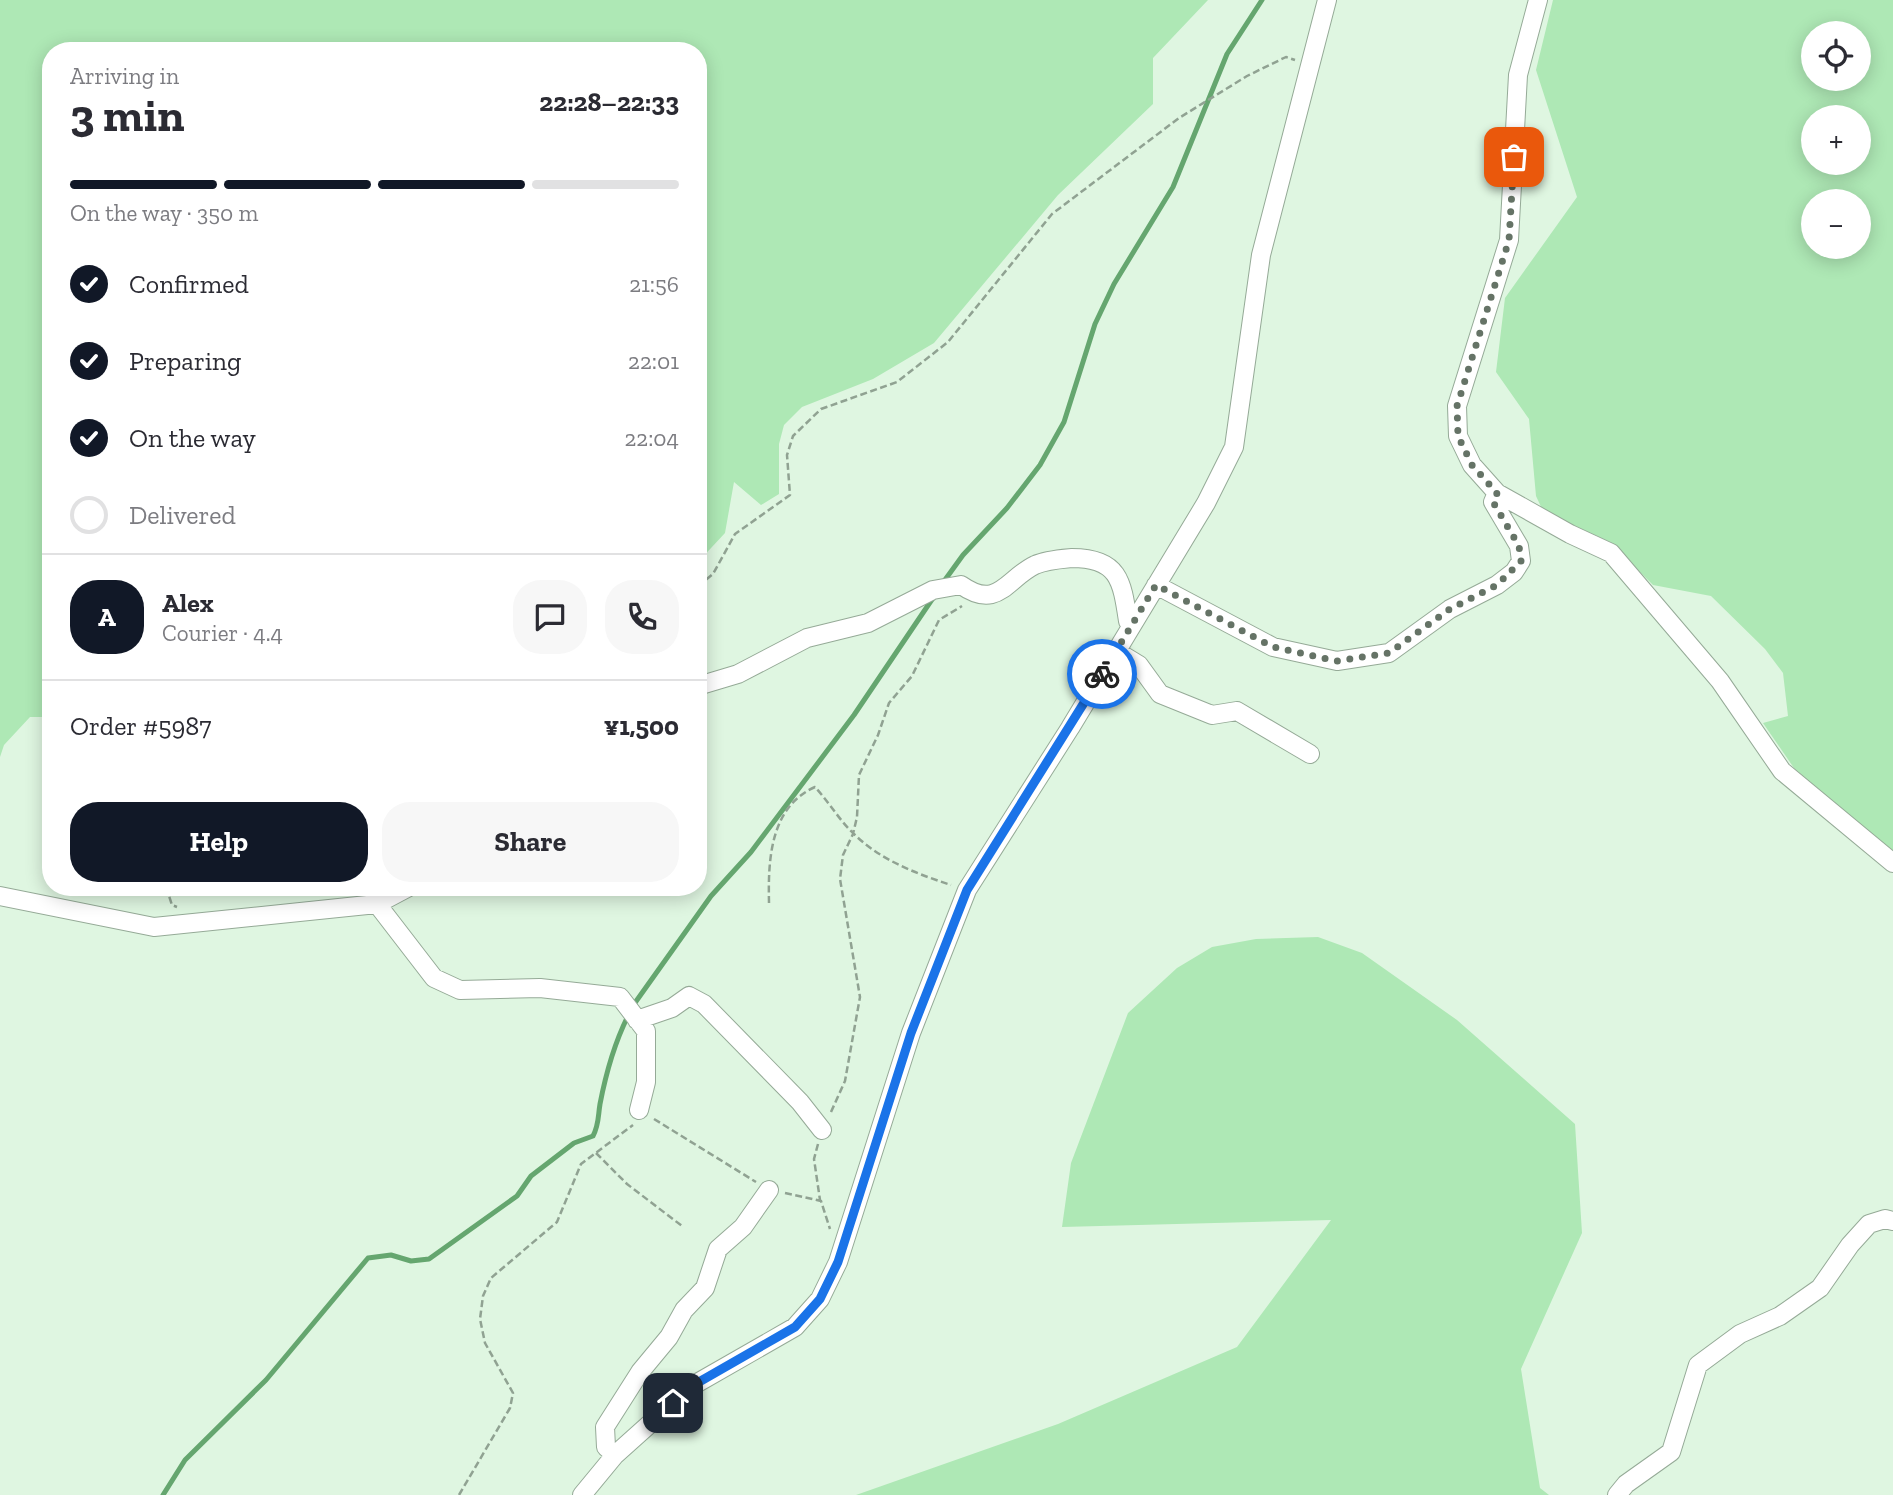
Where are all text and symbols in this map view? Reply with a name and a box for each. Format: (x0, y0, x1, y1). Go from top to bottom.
map controls (1801, 21, 1871, 259)
button: locate (1801, 21, 1871, 91)
text: Arriving in (70, 62, 179, 90)
text: 22:28–22:33 (539, 86, 679, 118)
text: 3 min (70, 88, 184, 143)
button: + (1801, 105, 1871, 175)
pin (1484, 127, 1544, 187)
icon: bag (1495, 138, 1533, 176)
button: − (1801, 189, 1871, 259)
text: On the way · 350 m (70, 199, 258, 227)
icon: check (70, 265, 108, 303)
text: Confirmed (129, 268, 249, 300)
text: 21:56 (629, 270, 679, 298)
icon: check (70, 342, 108, 380)
text: Preparing (129, 345, 241, 377)
text: 22:01 (628, 347, 679, 375)
icon: check (70, 419, 108, 457)
text: On the way (129, 422, 256, 454)
text: 22:04 (625, 424, 679, 452)
text: Delivered (129, 499, 236, 531)
button: chat (513, 580, 587, 654)
button: phone (605, 580, 679, 654)
text: Alex (162, 587, 214, 619)
text: A (98, 601, 116, 633)
text: Courier · 4.4 (162, 619, 283, 647)
courier (1067, 639, 1137, 709)
icon: bike (1083, 655, 1121, 693)
text: Order #5987 (70, 710, 212, 742)
text: ¥1,500 (604, 710, 679, 742)
button: Help (70, 802, 368, 882)
button: Share (382, 802, 679, 882)
pin (643, 1373, 703, 1433)
icon: home (654, 1384, 692, 1422)

